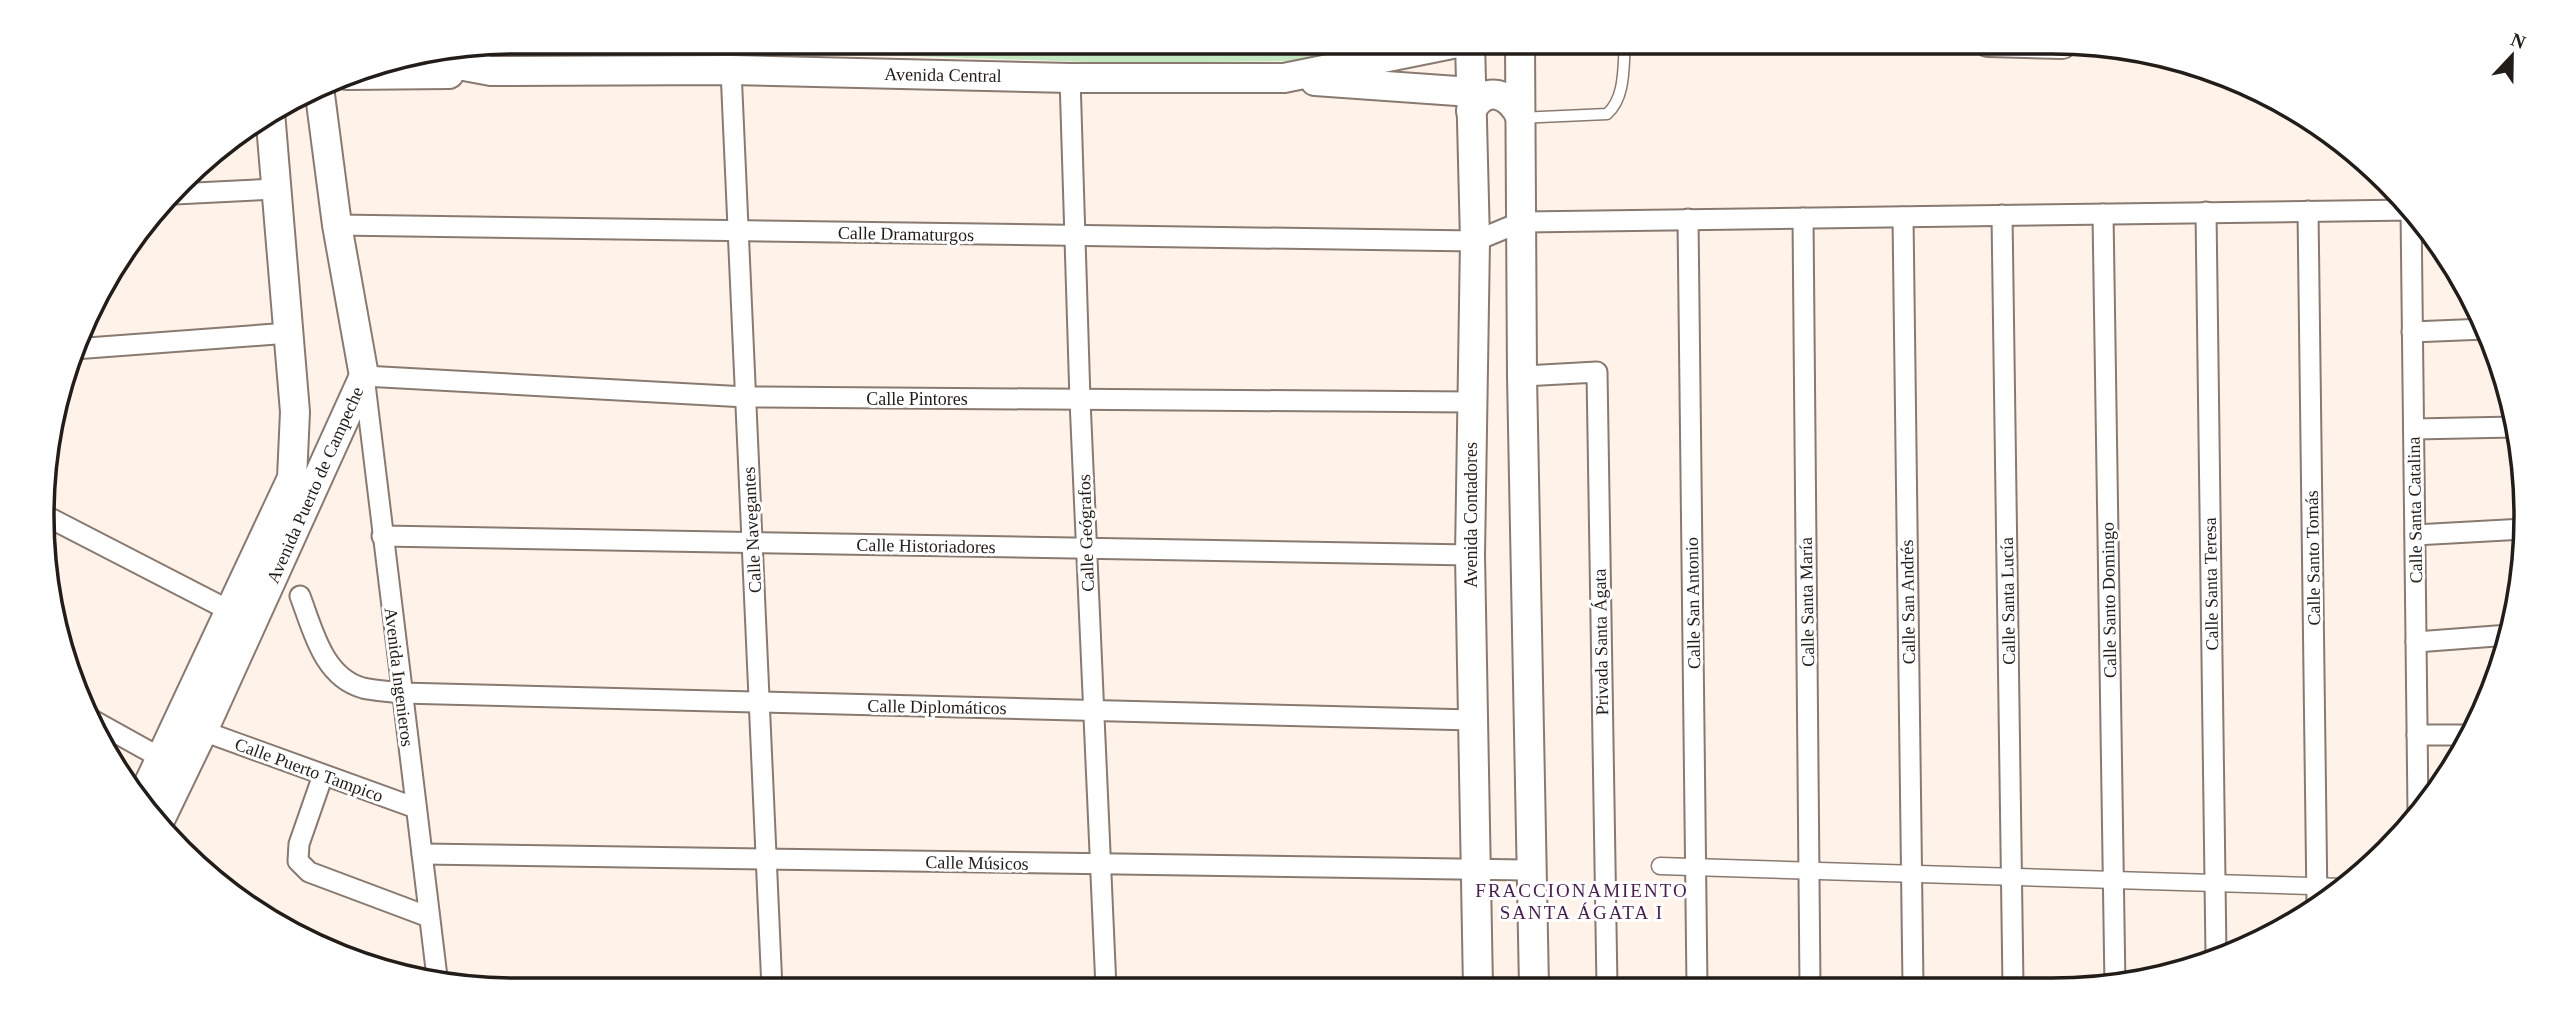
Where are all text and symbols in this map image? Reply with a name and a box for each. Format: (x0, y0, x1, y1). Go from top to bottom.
north arrow (2477, 21, 2547, 91)
text: N (2508, 28, 2529, 53)
street label: Avenida Central (884, 64, 1002, 86)
street label: Calle Dramaturgos (838, 223, 974, 245)
street label: Avenida Puerto de Campeche (263, 384, 367, 586)
street label: Calle Pintores (866, 389, 968, 409)
street label: Calle Santa Catalina (2404, 436, 2426, 584)
street label: Avenida Contadores (1461, 442, 1481, 588)
street label: Calle Navegantes (739, 466, 765, 594)
street label: Calle Geógrafos (1074, 474, 1098, 592)
street label: Calle Santo Tomás (2302, 490, 2324, 626)
street label: Calle Santa Teresa (2200, 517, 2222, 651)
street label: Calle Santo Domingo (2098, 522, 2120, 678)
street label: Calle Historiadores (856, 535, 996, 557)
street label: Calle San Antonio (1682, 537, 1704, 669)
street label: Calle Santa María (1796, 537, 1818, 667)
street label: Calle Santa Lucía (1997, 537, 2019, 665)
street label: Calle San Andrés (1897, 539, 1919, 665)
street label: Privada Santa Ágata (1589, 568, 1612, 716)
street label: Avenida Ingenieros (381, 606, 417, 748)
street label: Calle Diplomáticos (867, 696, 1007, 718)
street label: Calle Puerto Tampico (232, 734, 386, 806)
street label: Calle Músicos (925, 852, 1029, 874)
district label: FRACCIONAMIENTO SANTA ÁGATA I (1475, 880, 1689, 923)

